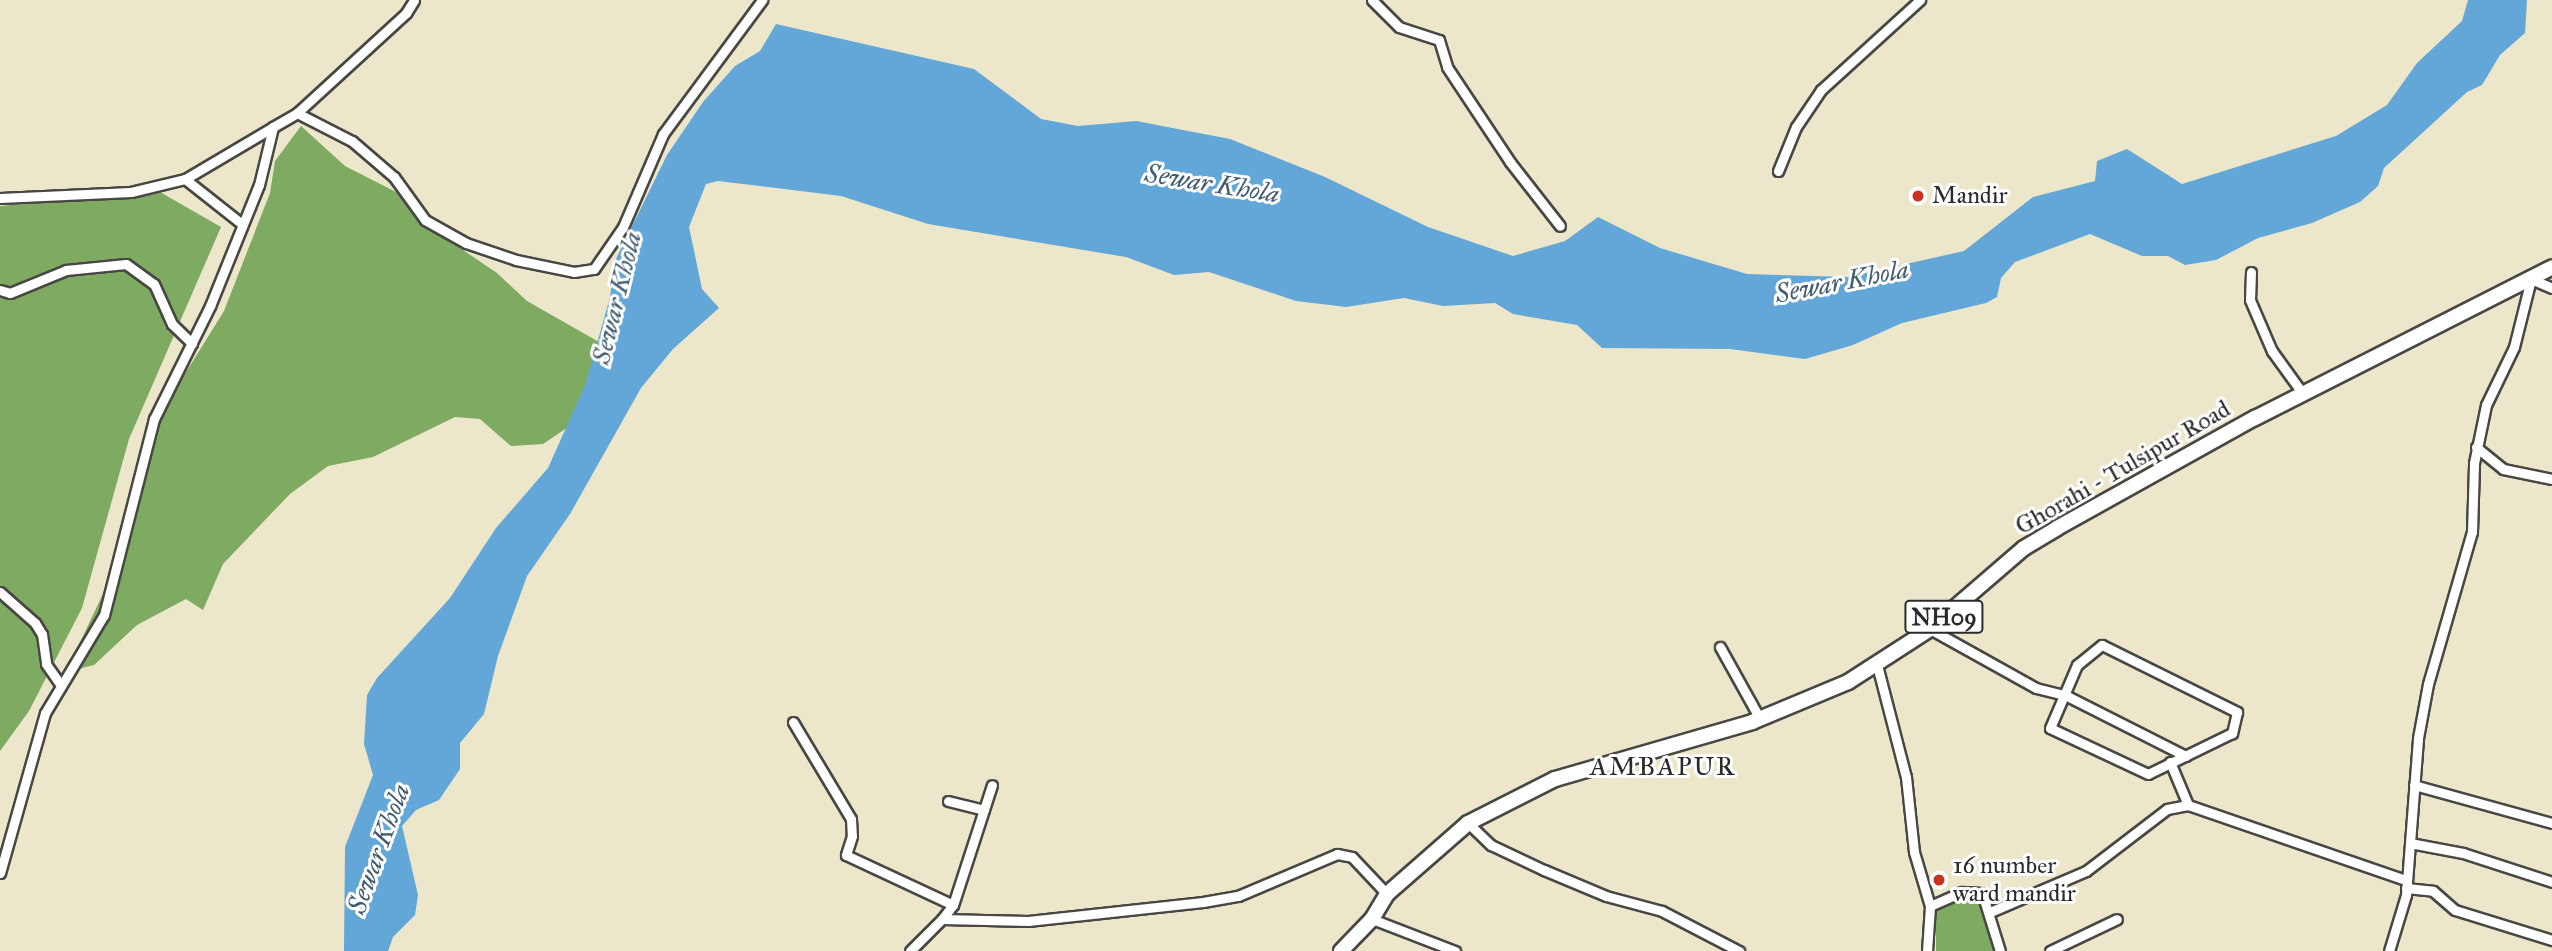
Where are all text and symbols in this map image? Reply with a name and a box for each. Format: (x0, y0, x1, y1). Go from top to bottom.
water label: Sewar Khola (1143, 158, 1281, 210)
place label: Mandir (1932, 182, 2008, 210)
marker: Mandir (1910, 188, 1926, 204)
water label: Sewar Khola (585, 229, 649, 367)
water label: Sewar Khola (1773, 254, 1911, 310)
street label: Ghorahi - Tulsipur Road (2011, 395, 2235, 541)
road number: NH09 (1904, 597, 1984, 636)
district label: AMBAPUR (1591, 751, 1735, 783)
water label: Sewar Khola (341, 780, 417, 918)
place label: 16 number ward mandir (1953, 852, 2076, 908)
marker: 16 number ward mandir (1931, 872, 1947, 888)

